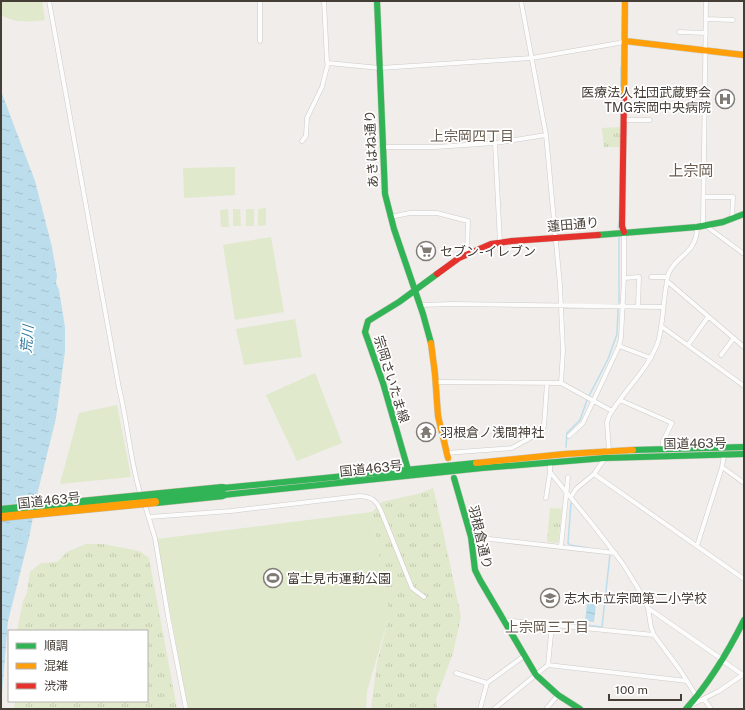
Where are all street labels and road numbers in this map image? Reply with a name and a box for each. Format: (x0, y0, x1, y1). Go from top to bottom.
street label: あきはね通り (362, 110, 381, 188)
street label: 蓮田通り (546, 215, 600, 234)
street label: 宗岡さいたま線 (371, 334, 412, 425)
street label: 国道463号 (663, 435, 727, 452)
street label: 国道463号 (339, 458, 403, 479)
street label: 国道463号 (17, 490, 81, 511)
street label: 羽根倉通り (466, 504, 495, 570)

